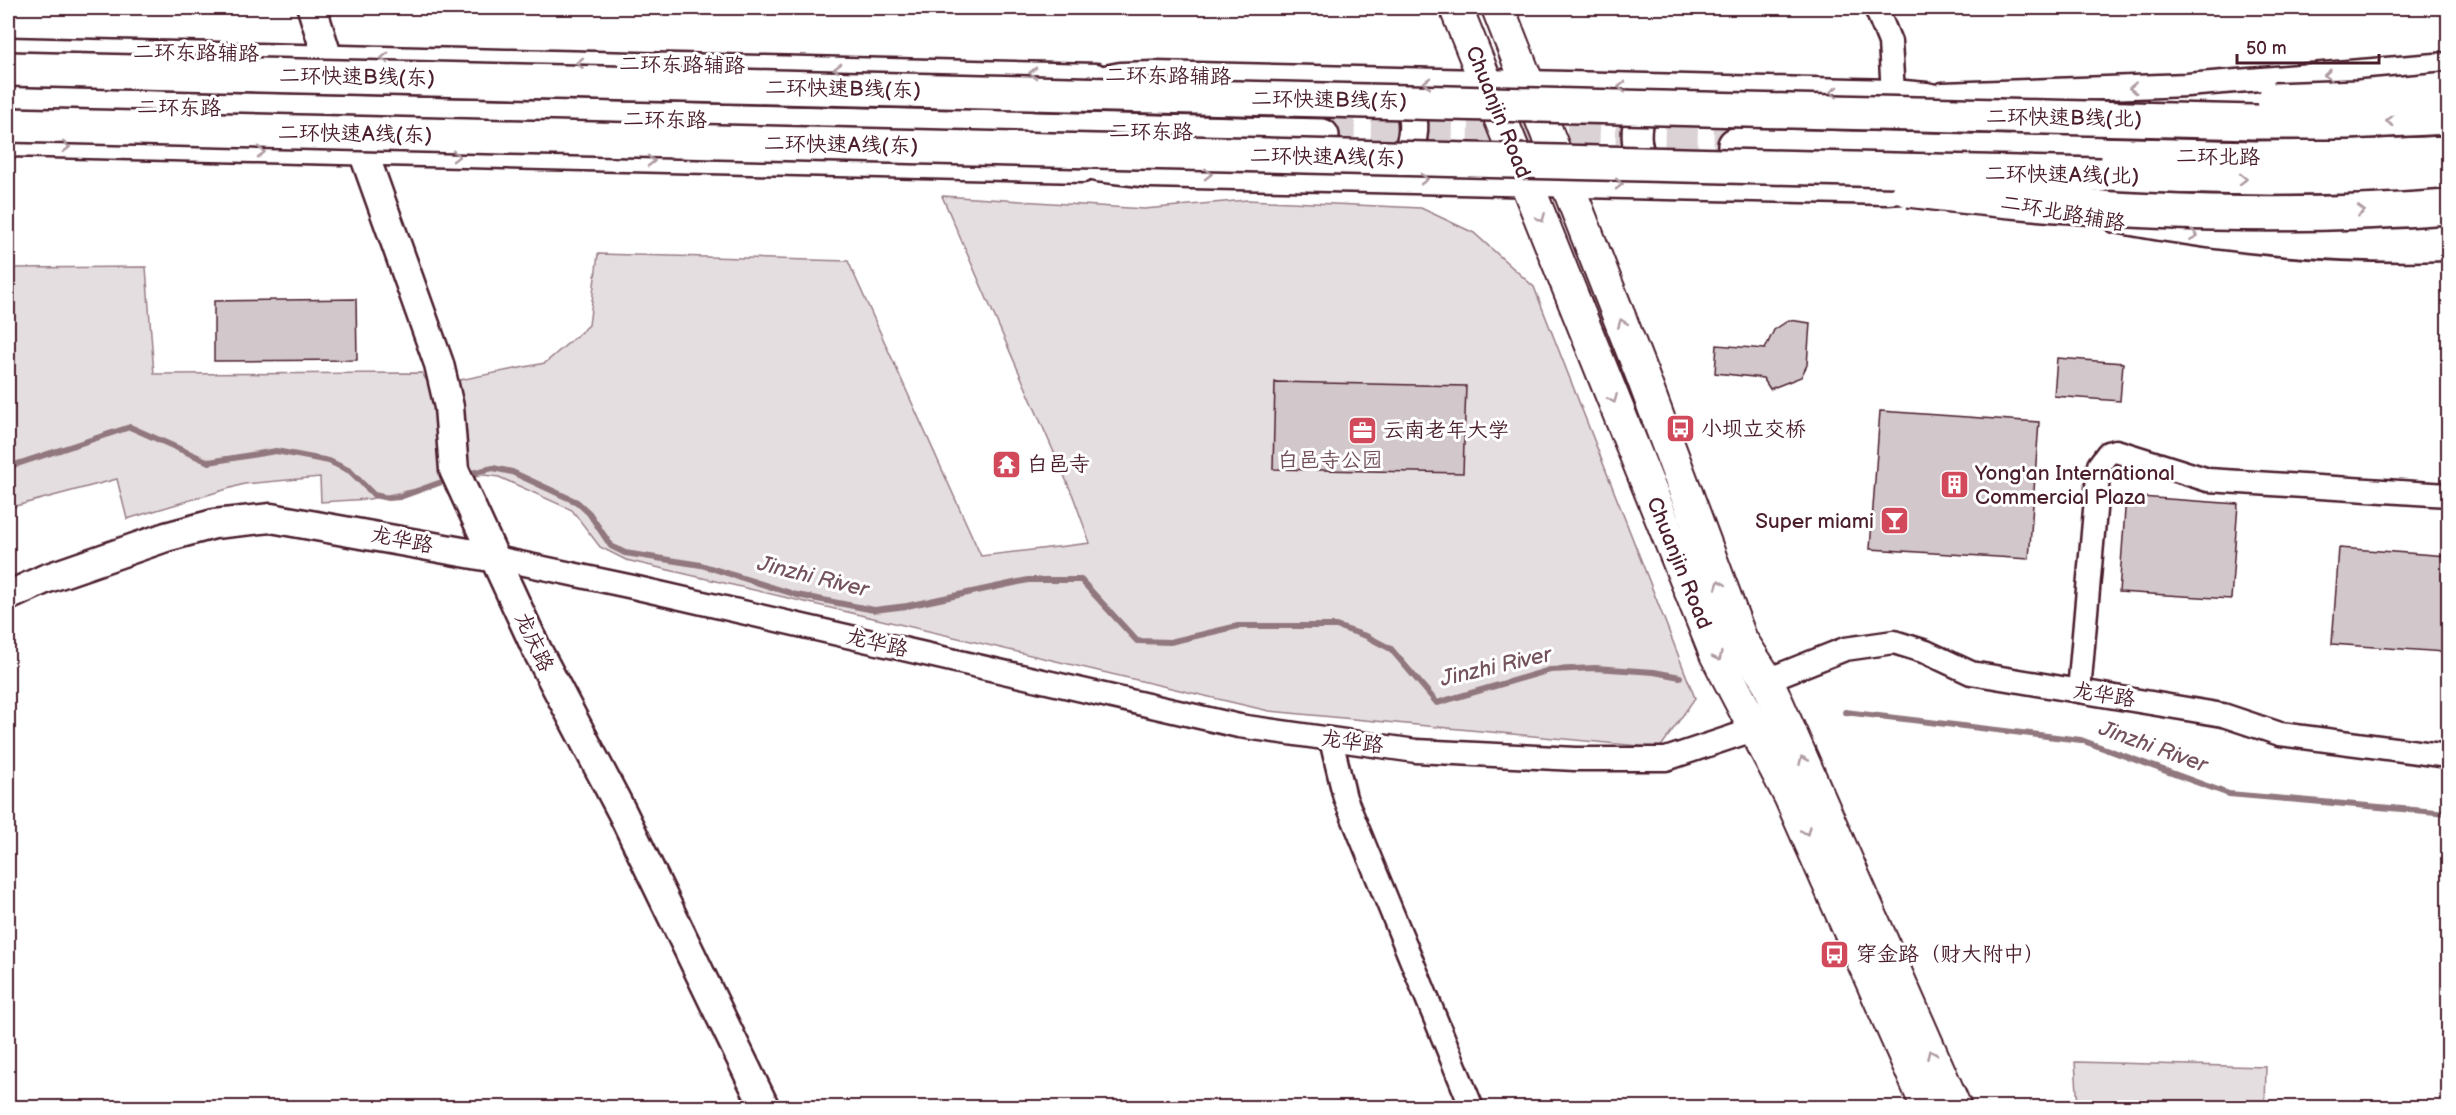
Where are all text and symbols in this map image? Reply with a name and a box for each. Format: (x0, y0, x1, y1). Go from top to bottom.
scale bar (2237, 27, 2380, 65)
text: 50 m (2246, 38, 2287, 59)
street label: 二环东路辅路 (133, 39, 259, 67)
street label: Chuanjin Road (1460, 42, 1536, 182)
street label: 二环东路辅路 (619, 51, 745, 79)
one-way arrow (381, 52, 390, 64)
one-way arrow (575, 56, 584, 69)
one-way arrow (833, 62, 842, 75)
street label: 二环东路辅路 (1105, 62, 1231, 90)
street label: 二环快速B线(东) (279, 63, 435, 91)
one-way arrow (1028, 67, 1037, 80)
one-way arrow (2323, 68, 2332, 81)
street label: 二环快速B线(东) (765, 75, 921, 103)
one-way arrow (1422, 76, 1431, 89)
one-way arrow (1617, 81, 1626, 94)
one-way arrow (2128, 81, 2137, 94)
street label: 二环快速B线(东) (1251, 86, 1407, 114)
one-way arrow (1830, 86, 1839, 99)
street label: 二环东路 (137, 95, 221, 121)
street label: 二环快速B线(北) (1986, 104, 2142, 132)
street label: 二环东路 (623, 107, 707, 133)
one-way arrow (2386, 114, 2395, 127)
street label: 二环东路 (1109, 119, 1193, 145)
street label: 二环快速A线(东) (278, 120, 432, 148)
street label: 二环快速A线(东) (764, 131, 918, 159)
one-way arrow (61, 141, 70, 153)
street label: 二环快速A线(东) (1250, 143, 1404, 171)
street label: 二环北路 (2176, 144, 2260, 170)
one-way arrow (256, 145, 265, 158)
one-way arrow (451, 150, 460, 162)
one-way arrow (646, 155, 655, 167)
street label: 二环快速A线(北) (1985, 161, 2139, 189)
one-way arrow (1204, 168, 1213, 180)
one-way arrow (1420, 173, 1429, 185)
one-way arrow (2239, 173, 2248, 185)
one-way arrow (1615, 178, 1624, 190)
street label: 二环北路辅路 (1999, 190, 2127, 236)
one-way arrow (2357, 205, 2366, 218)
one-way arrow (1534, 211, 1546, 222)
one-way arrow (2190, 229, 2199, 241)
one-way arrow (1616, 318, 1629, 329)
one-way arrow (1606, 393, 1618, 404)
bus stop icon: 小坝立交桥 (1664, 413, 1696, 445)
office icon: 云南老年大学 (1346, 414, 1378, 446)
place label: 小坝立交桥 (1701, 417, 1806, 442)
place label: 云南老年大学 (1383, 418, 1509, 443)
temple icon: 白邑寺 (990, 448, 1022, 480)
park label: 白邑寺公园 (1278, 448, 1383, 473)
place label: 白邑寺 (1027, 452, 1090, 477)
place label: Yong'an International Commercial Plaza (1974, 461, 2175, 510)
building icon: Yong'an International Commercial Plaza (1938, 469, 1970, 501)
street label: Chuanjin Road (1641, 493, 1717, 633)
bar icon: Super miami (1879, 505, 1911, 537)
place label: Super miami (1755, 509, 1874, 534)
street label: 龙华路 (369, 522, 435, 558)
water label: Jinzhi River (754, 550, 873, 604)
one-way arrow (1715, 579, 1727, 590)
street label: 龙庆路 (509, 608, 559, 676)
street label: 龙华路 (843, 624, 911, 662)
water label: Jinzhi River (1437, 641, 1556, 693)
one-way arrow (1711, 651, 1723, 662)
street label: 龙华路 (2071, 678, 2137, 712)
water label: Jinzhi River (2094, 715, 2213, 780)
street label: 龙华路 (1319, 726, 1385, 758)
one-way arrow (1798, 755, 1810, 766)
one-way arrow (1798, 825, 1810, 836)
bus stop icon: 穿金路（财大附中） (1819, 938, 1851, 970)
place label: 穿金路（财大附中） (1856, 942, 2045, 967)
one-way arrow (1927, 1049, 1939, 1060)

